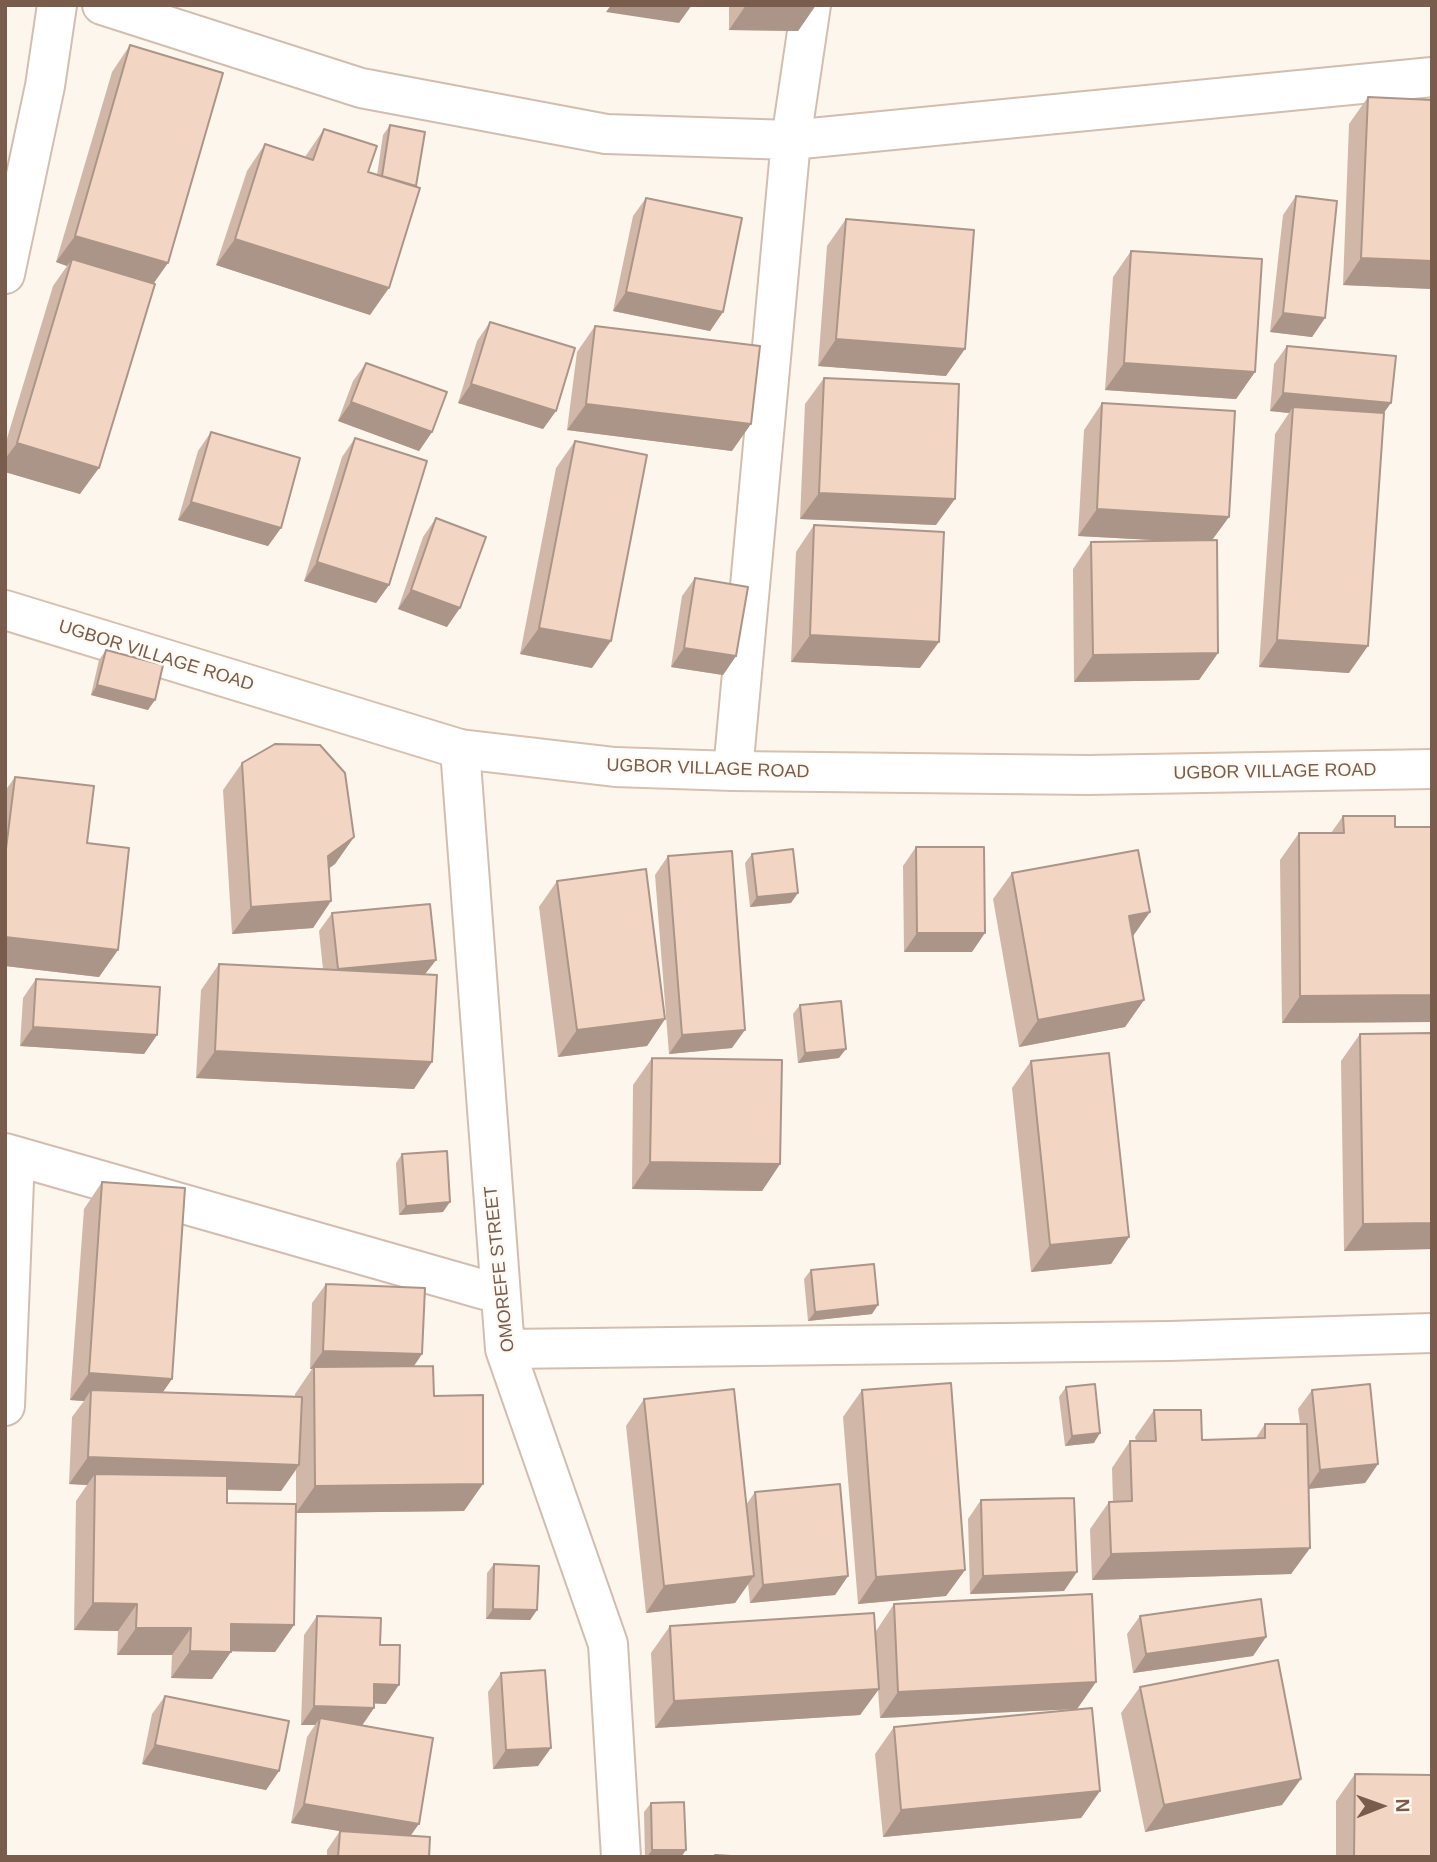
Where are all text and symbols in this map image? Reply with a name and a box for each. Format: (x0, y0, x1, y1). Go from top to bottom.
street label: UGBOR VILLAGE ROAD (56, 616, 256, 696)
street label: UGBOR VILLAGE ROAD (606, 755, 810, 783)
street label: UGBOR VILLAGE ROAD (1173, 759, 1377, 785)
street label: OMOREFE STREET (481, 1185, 519, 1353)
north arrow (1346, 1771, 1416, 1841)
text: N (1392, 1799, 1413, 1813)

